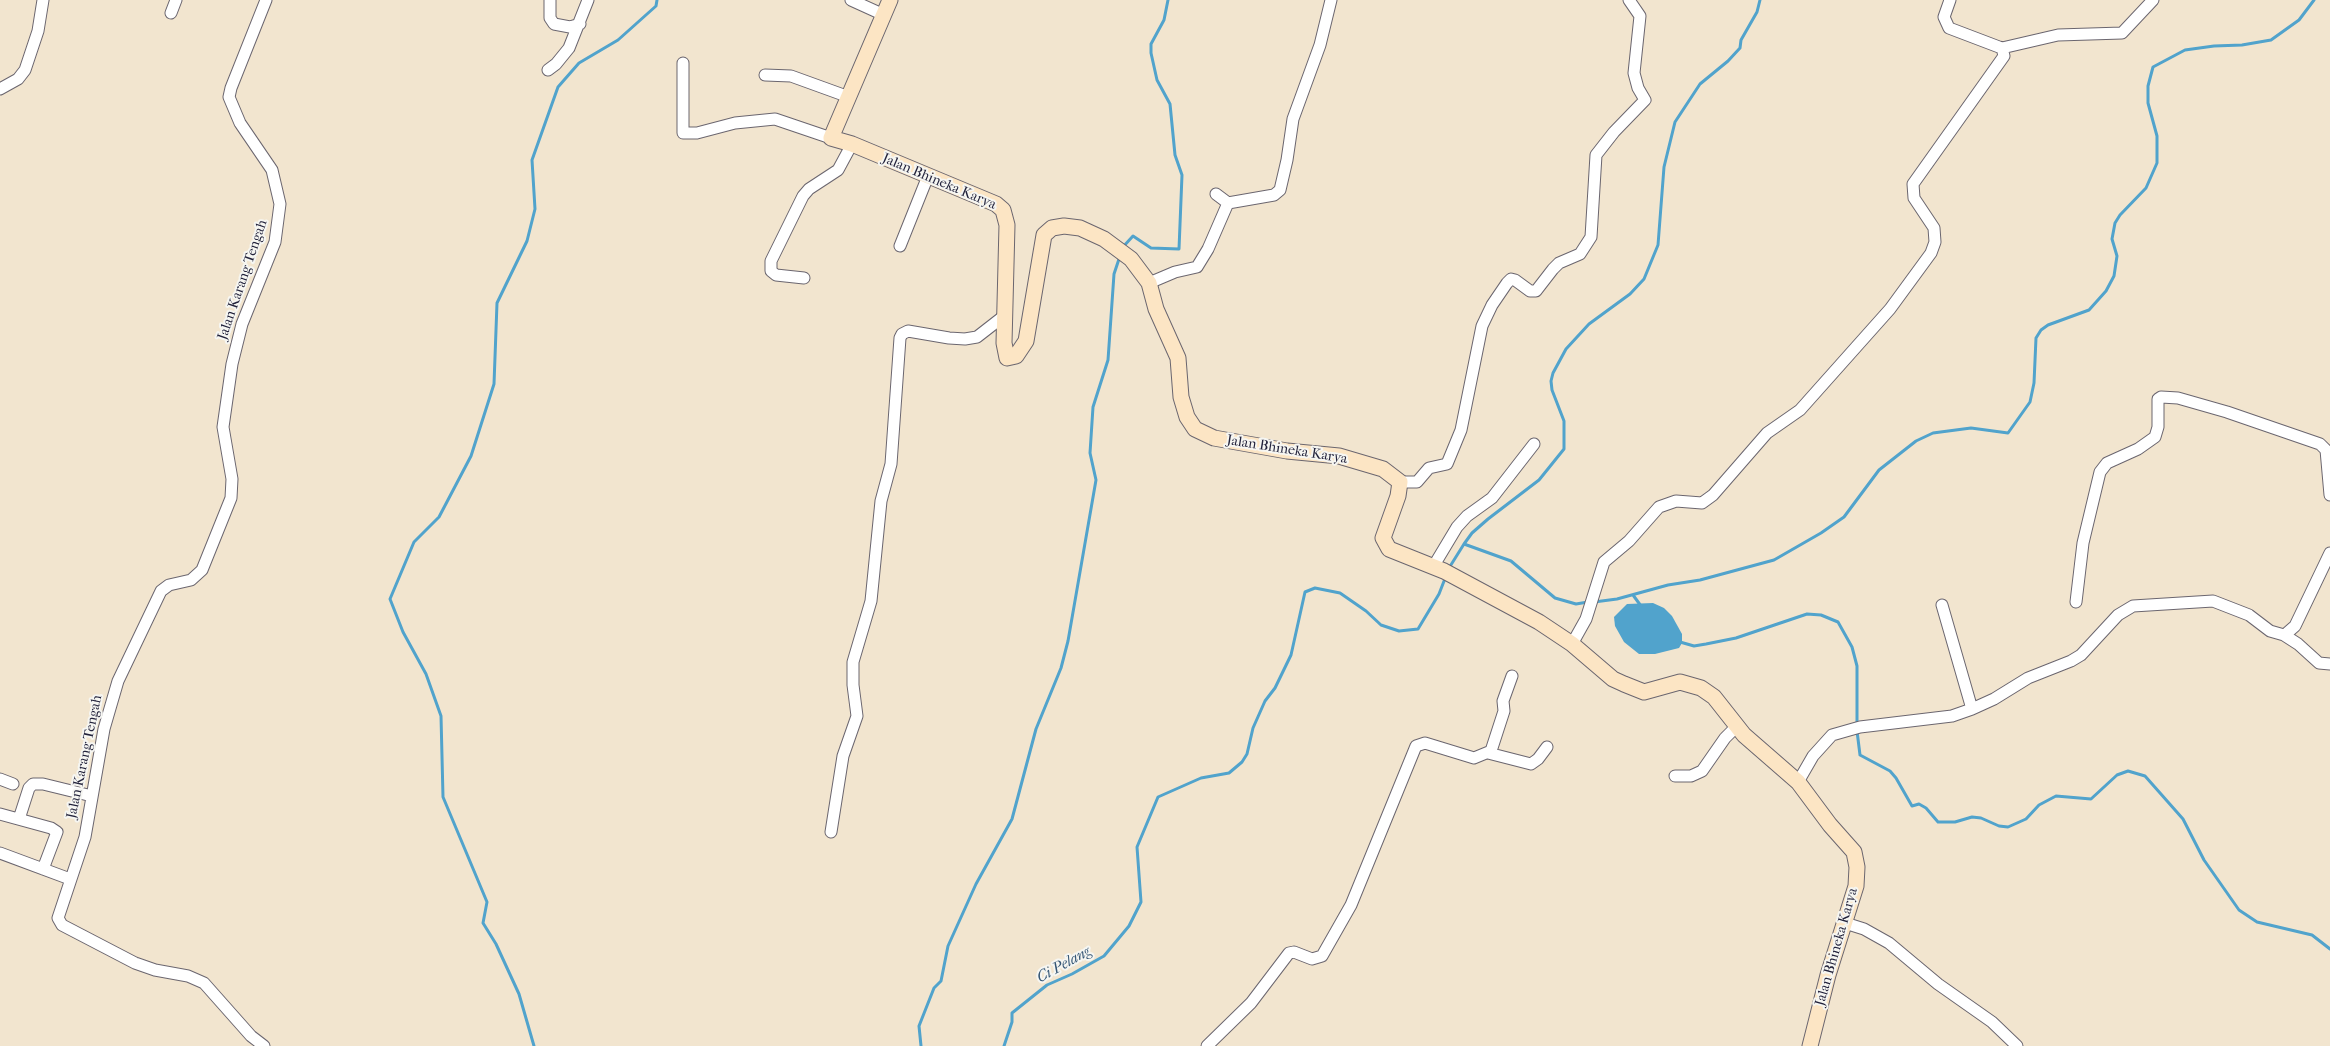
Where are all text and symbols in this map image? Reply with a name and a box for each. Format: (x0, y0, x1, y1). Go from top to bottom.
street label: Jalan Bhineka Karya (880, 150, 998, 214)
street label: Jalan Karang Tengah (215, 218, 271, 342)
street label: Jalan Bhineka Karya (1225, 432, 1349, 468)
street label: Jalan Karang Tengah (64, 694, 106, 820)
street label: Jalan Bhineka Karya (1812, 886, 1862, 1008)
water label: Ci Pelang (1034, 943, 1094, 987)

